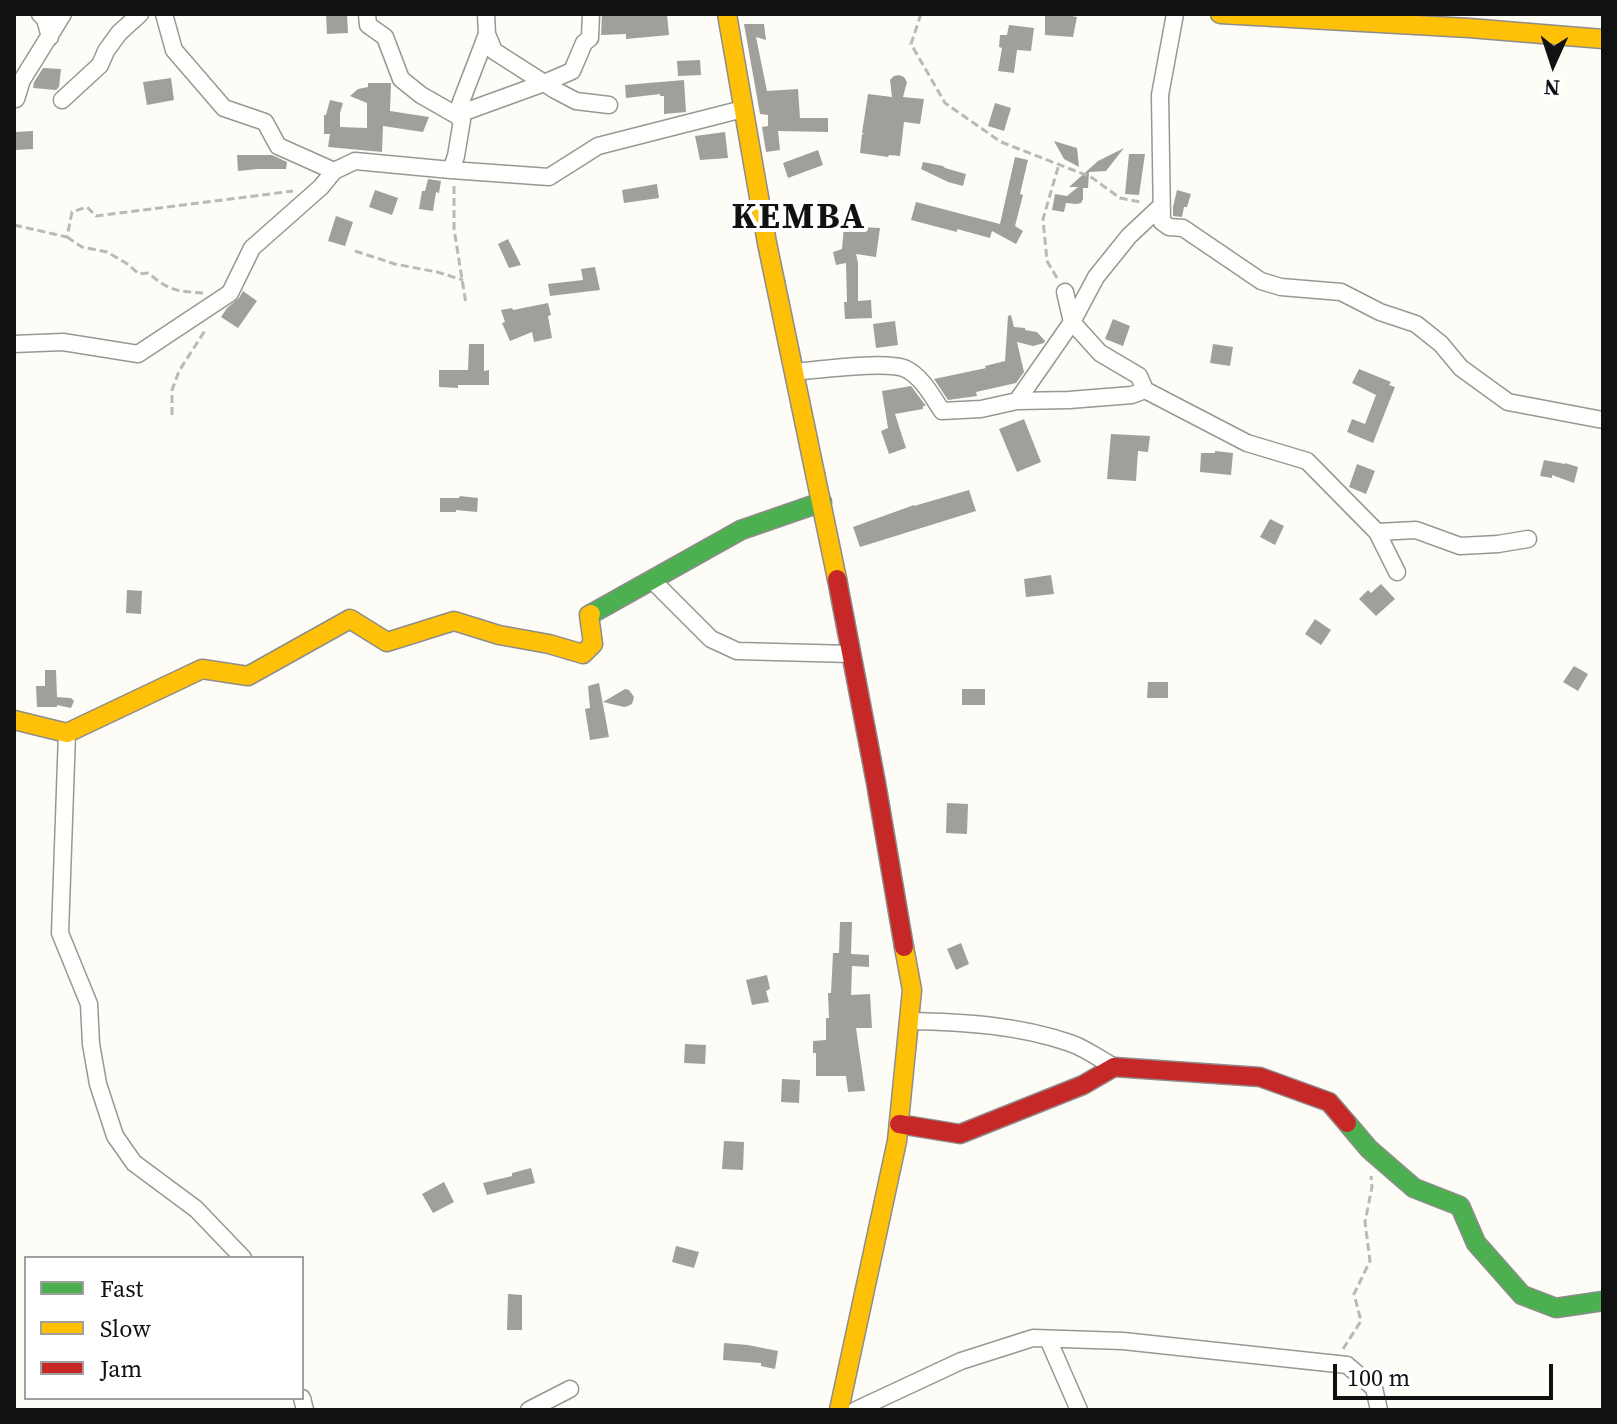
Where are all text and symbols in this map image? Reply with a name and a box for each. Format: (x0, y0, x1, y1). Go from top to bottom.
north arrow (1513, 24, 1593, 104)
text: N (1543, 73, 1561, 103)
district label: KEMBA (731, 197, 867, 241)
legend (24, 1256, 304, 1400)
text: Fast (100, 1272, 143, 1305)
text: Slow (100, 1312, 151, 1345)
scale bar (1337, 1348, 1557, 1398)
text: Jam (100, 1352, 142, 1385)
text: 100 m (1347, 1361, 1410, 1394)

